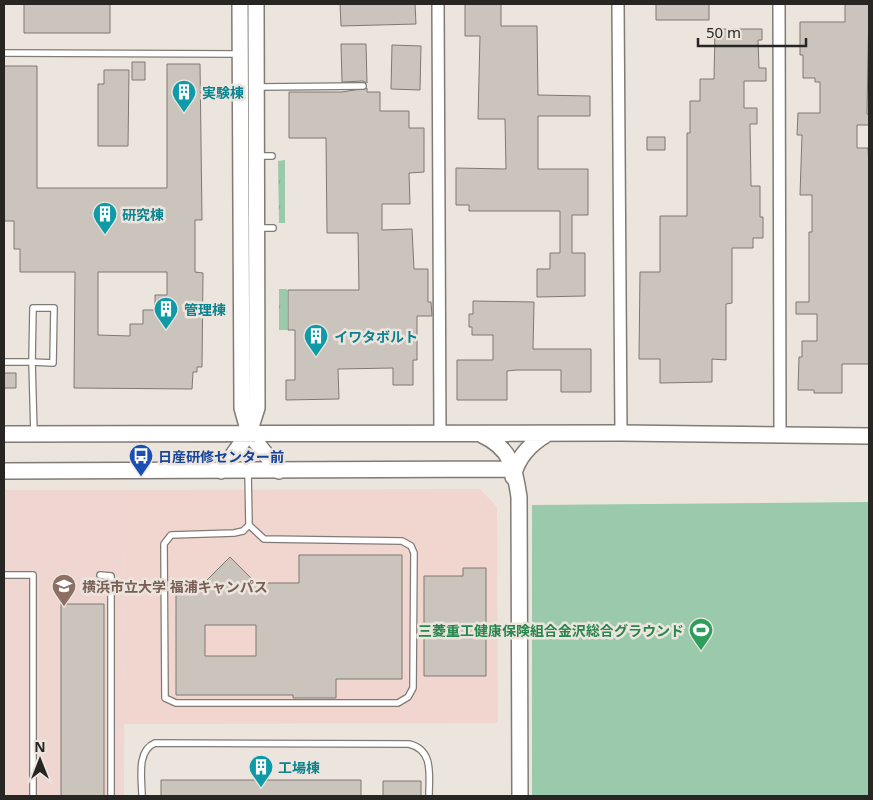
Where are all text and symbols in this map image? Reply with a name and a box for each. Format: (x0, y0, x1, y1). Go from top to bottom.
scale bar (698, 15, 806, 47)
text: 50 m (706, 22, 741, 42)
building icon: 実験棟 (171, 79, 197, 113)
place label: 実験棟 (202, 83, 244, 102)
building icon: 研究棟 (92, 201, 118, 235)
place label: 研究棟 (122, 205, 164, 224)
building icon: 管理棟 (153, 296, 179, 330)
place label: 管理棟 (184, 300, 226, 319)
building icon: イワタボルト (303, 323, 329, 357)
place label: イワタボルト (334, 327, 418, 346)
bus stop icon: 日産研修センター前 (128, 443, 154, 477)
place label: 日産研修センター前 (158, 447, 284, 466)
school or university icon: 横浜市立大学 福浦キャンパス (51, 573, 77, 607)
place label: 横浜市立大学 福浦キャンパス (82, 577, 268, 596)
sports icon: 三菱重工健康保険組合金沢総合グラウンド (688, 617, 714, 651)
place label: 三菱重工健康保険組合金沢総合グラウンド (418, 621, 684, 640)
north arrow (15, 735, 65, 785)
text: N (34, 737, 46, 756)
building icon: 工場棟 (248, 754, 274, 788)
place label: 工場棟 (278, 758, 320, 777)

